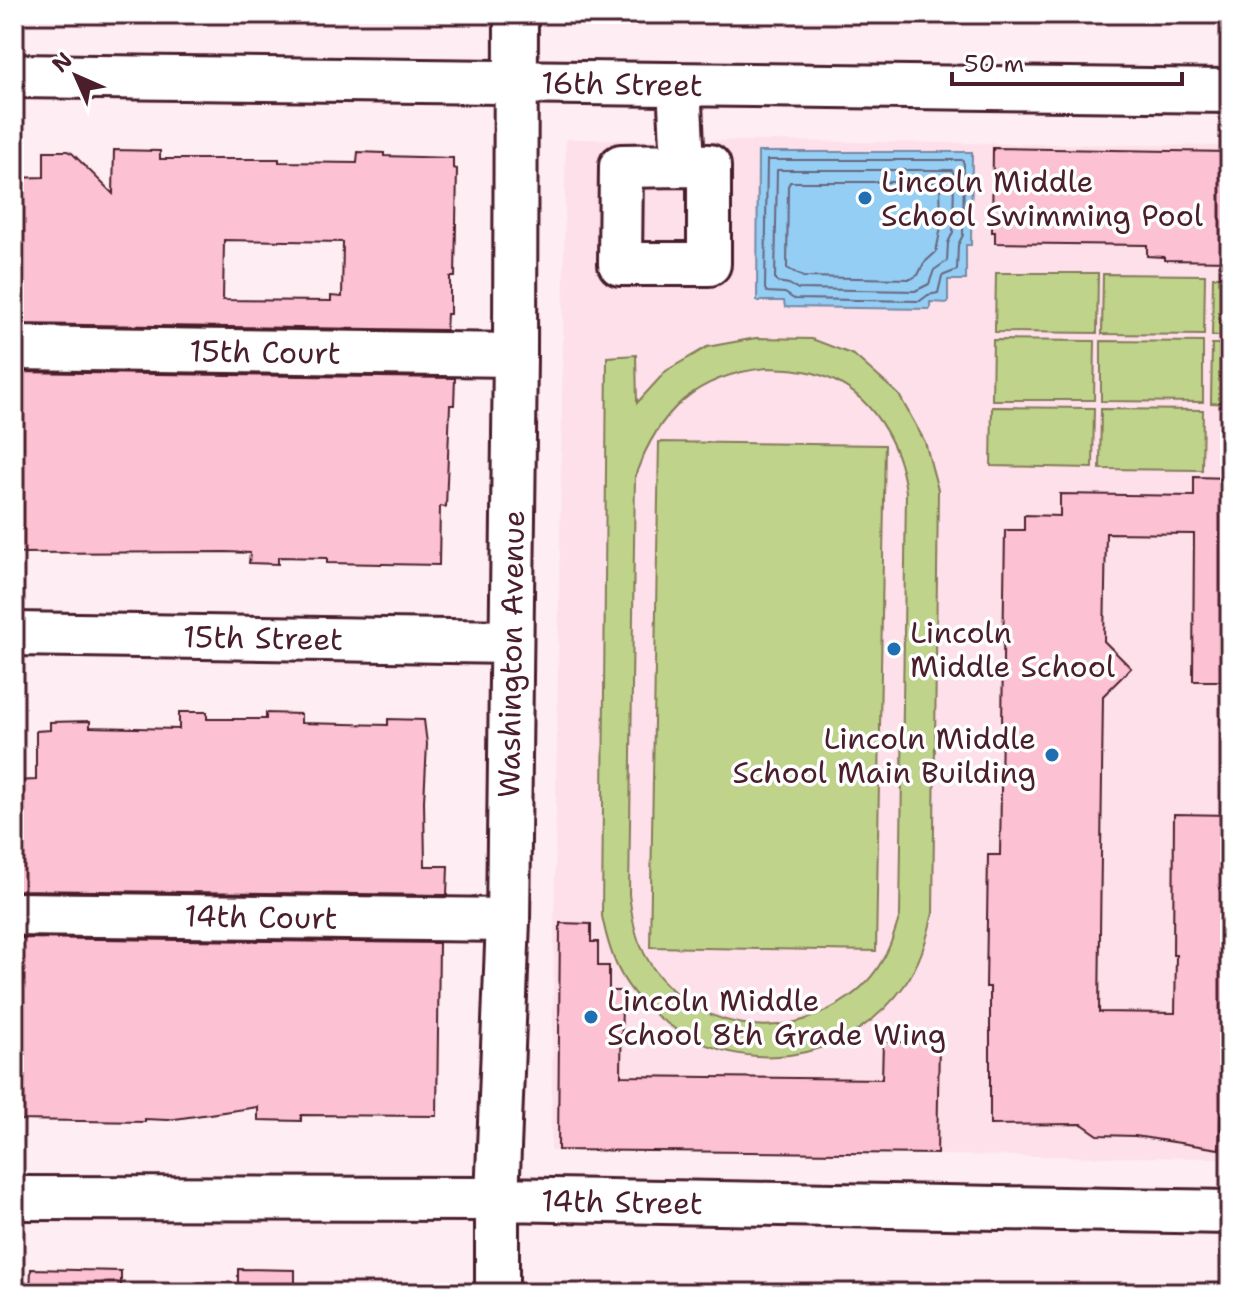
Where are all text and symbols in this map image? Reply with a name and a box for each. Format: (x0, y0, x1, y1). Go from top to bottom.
north arrow (36, 36, 116, 116)
scale bar (952, 36, 1182, 86)
text: N (46, 46, 79, 79)
text: 50 m (964, 48, 1024, 80)
street label: 16th Street (541, 62, 703, 106)
place label: Lincoln Middle School Swimming Pool (881, 161, 1203, 236)
marker: Lincoln Middle School Swimming Pool (856, 189, 874, 207)
street label: 15th Court (189, 330, 341, 374)
street label: Washington Avenue (488, 510, 534, 798)
place label: Lincoln Middle School (910, 612, 1115, 687)
street label: 15th Street (183, 616, 343, 660)
marker: Lincoln Middle School (885, 640, 903, 658)
place label: Lincoln Middle School Main Building (732, 718, 1036, 793)
marker: Lincoln Middle School Main Building (1043, 746, 1061, 764)
street label: 14th Court (184, 895, 338, 939)
place label: Lincoln Middle School 8th Grade Wing (607, 980, 946, 1055)
marker: Lincoln Middle School 8th Grade Wing (582, 1008, 600, 1026)
street label: 14th Street (541, 1180, 703, 1224)

